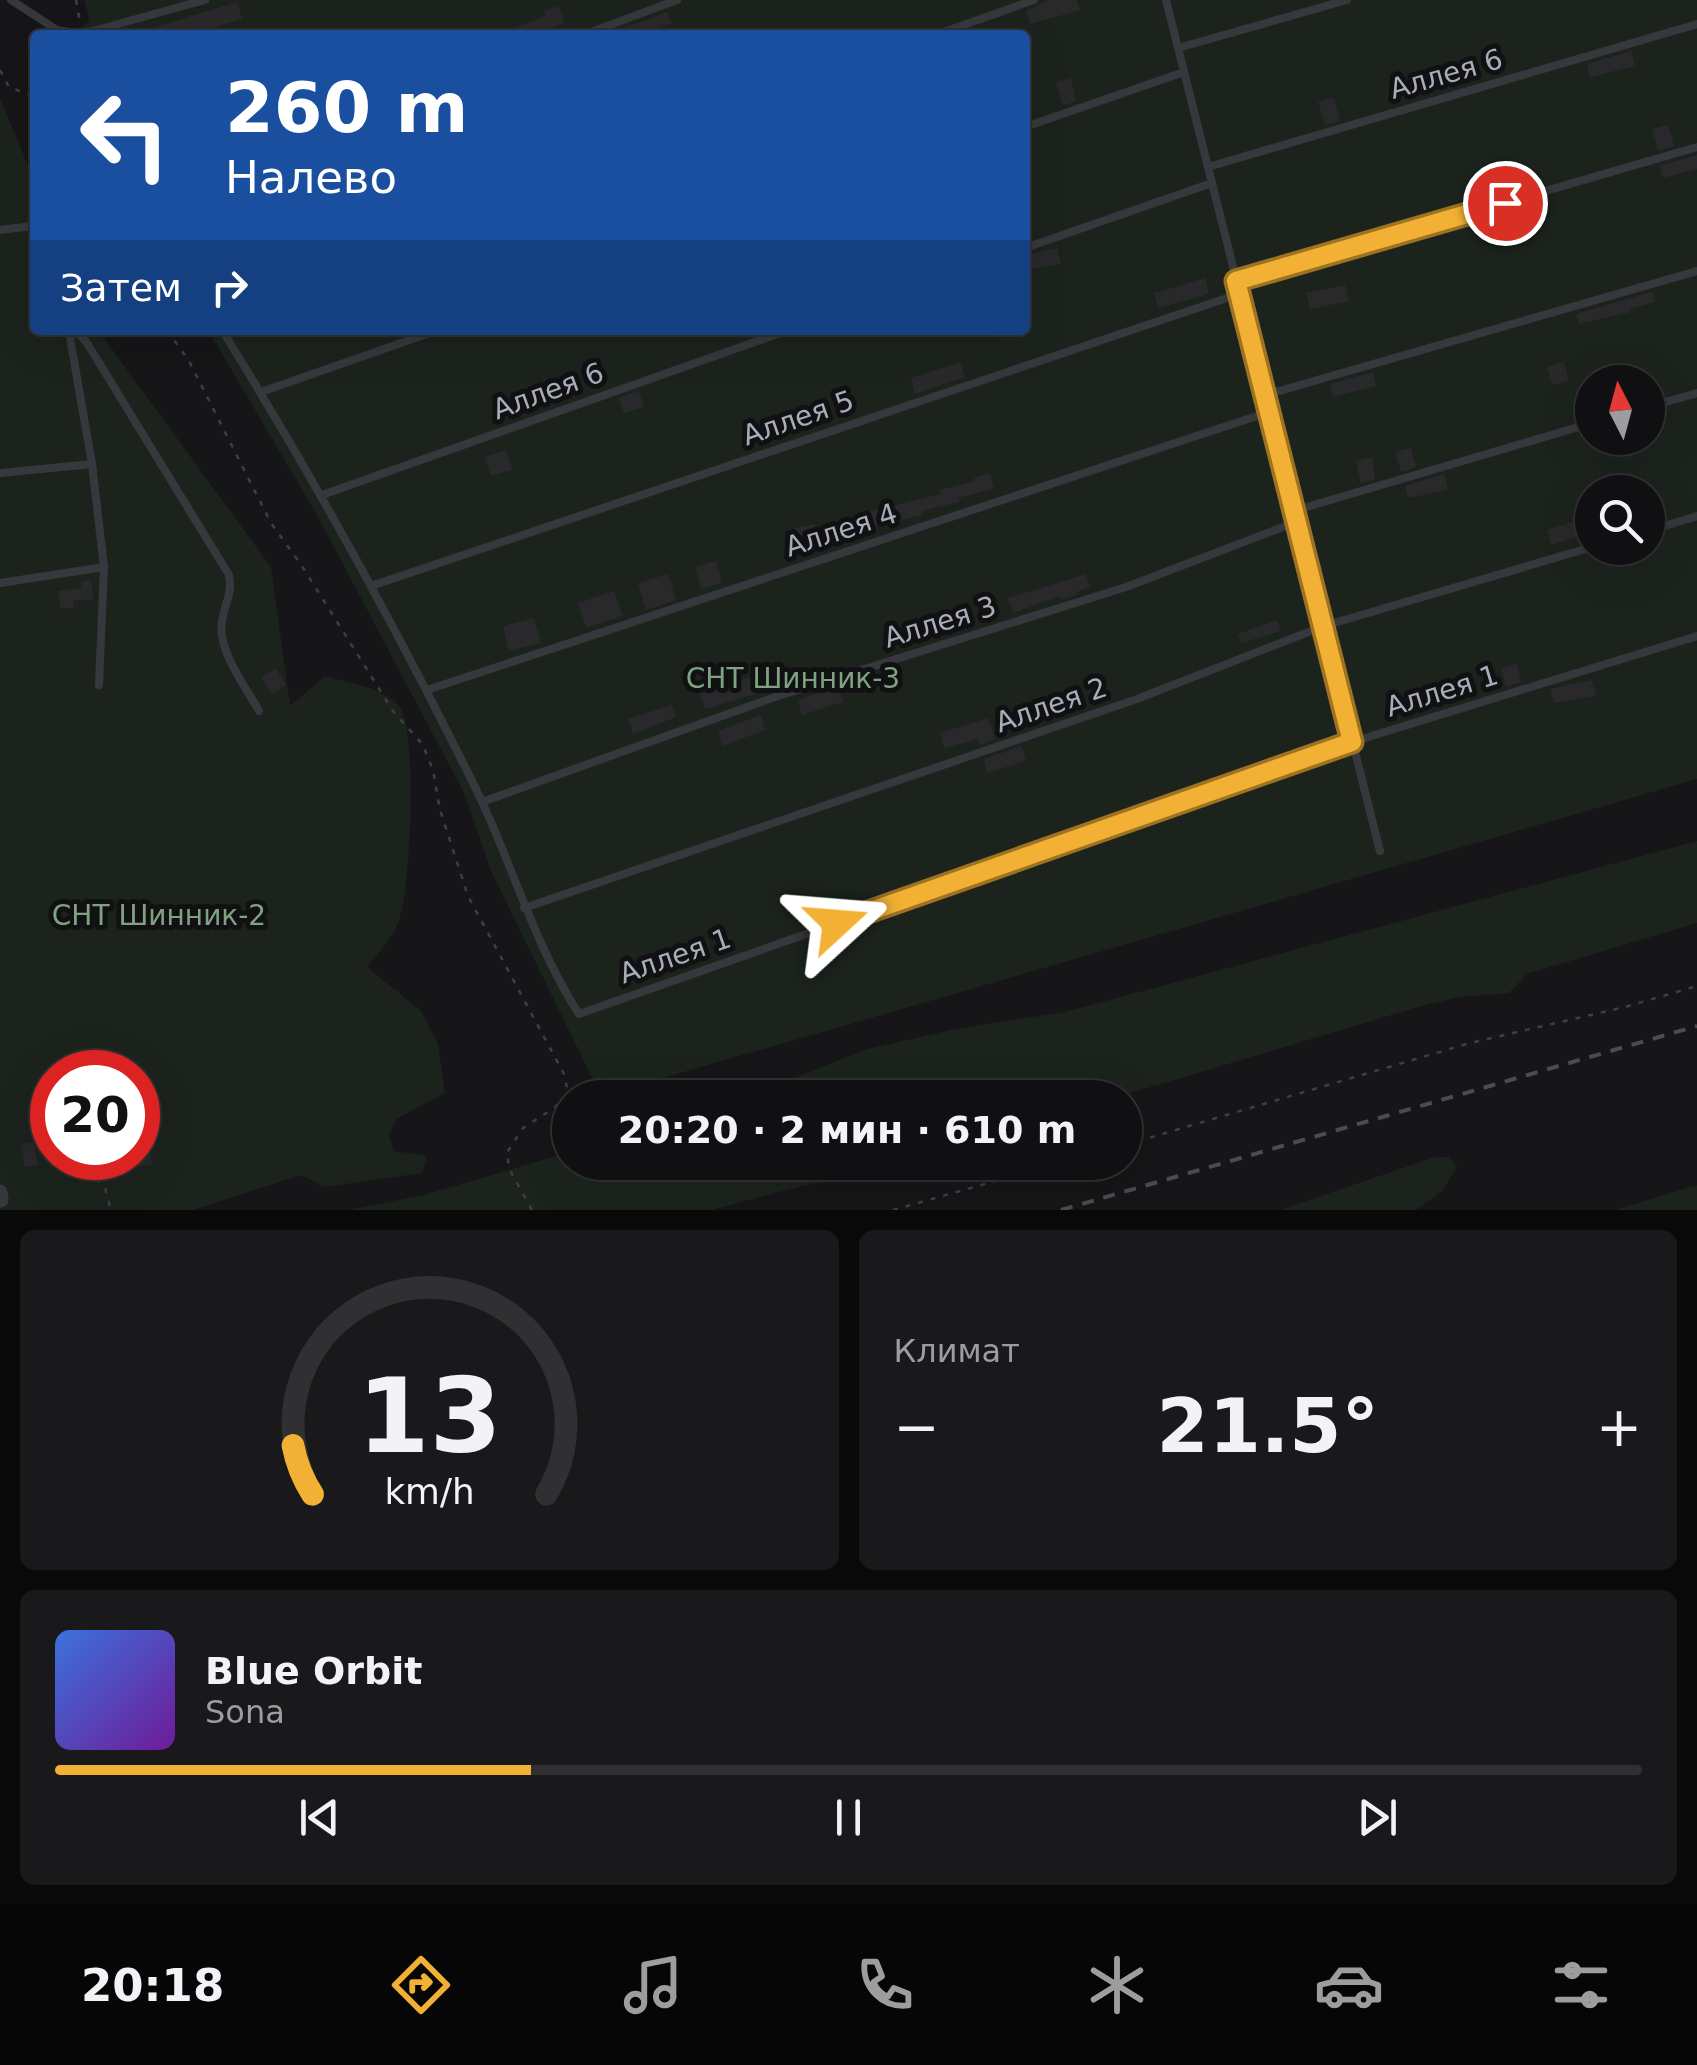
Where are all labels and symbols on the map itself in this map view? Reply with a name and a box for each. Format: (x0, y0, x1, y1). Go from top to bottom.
street label: Аллея 6 (1386, 42, 1506, 106)
pin (1463, 161, 1548, 246)
street label: Аллея 6 (488, 356, 608, 426)
north arrow (1575, 365, 1665, 455)
street label: Аллея 5 (738, 384, 858, 452)
street label: Аллея 4 (781, 496, 901, 564)
street label: Аллея 3 (880, 589, 1000, 655)
street label: Аллея 1 (1382, 658, 1502, 724)
park label: СНТ Шинник-3 (686, 662, 900, 695)
street label: Аллея 2 (991, 671, 1111, 739)
position arrow (785, 871, 889, 975)
park label: СНТ Шинник-2 (52, 899, 266, 932)
street label: Аллея 1 (615, 922, 735, 990)
speed limit sign: 20 (30, 1050, 160, 1180)

